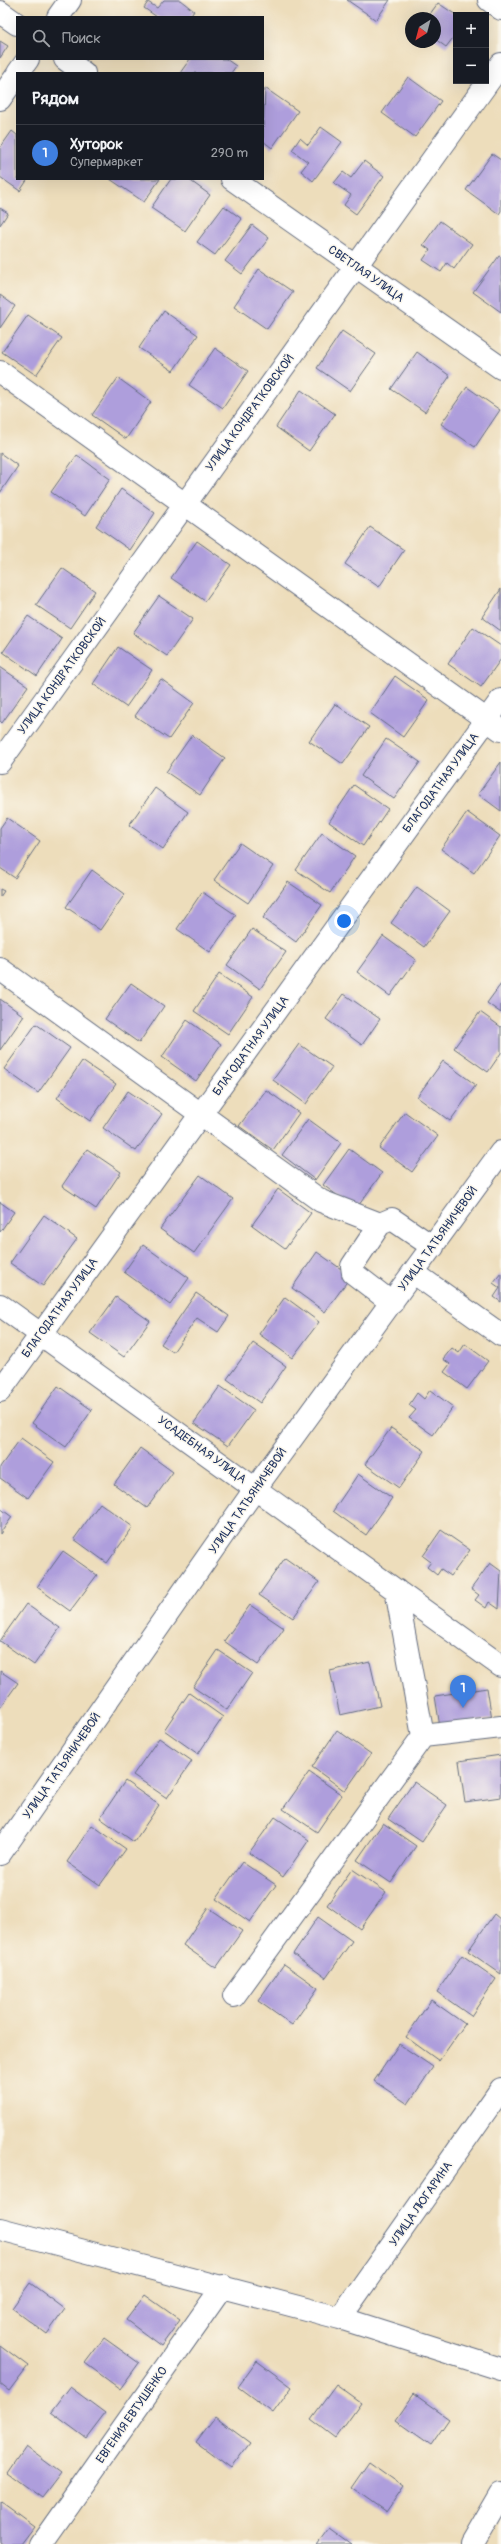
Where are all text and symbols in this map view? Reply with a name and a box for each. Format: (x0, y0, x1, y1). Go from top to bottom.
north arrow (405, 12, 441, 48)
map controls (453, 12, 489, 84)
button: + (453, 12, 489, 48)
search box (16, 16, 264, 60)
icon: search (30, 27, 52, 49)
text: Поиск (62, 29, 101, 48)
button: − (453, 48, 489, 84)
text: Рядом (32, 88, 79, 109)
text: Хуторок (70, 135, 123, 154)
text: 1 (42, 145, 48, 161)
text: 290 m (211, 145, 248, 161)
text: Супермаркет (70, 154, 143, 170)
street label: СВЕТЛАЯ УЛИЦА (325, 242, 407, 306)
street label: УЛИЦА КОНДРАТКОВСКОЙ (203, 352, 297, 474)
street label: УЛИЦА КОНДРАТКОВСКОЙ (15, 615, 109, 737)
street label: БЛАГОДАТНАЯ УЛИЦА (400, 730, 482, 836)
your location (334, 911, 354, 931)
street label: БЛАГОДАТНАЯ УЛИЦА (210, 993, 292, 1099)
street label: УЛИЦА ТАТЬЯНИЧЕВОЙ (395, 1184, 481, 1294)
street label: БЛАГОДАТНАЯ УЛИЦА (19, 1255, 101, 1361)
street label: УСАДЕБНАЯ УЛИЦА (155, 1413, 249, 1487)
street label: УЛИЦА ТАТЬЯНИЧЕВОЙ (206, 1445, 290, 1557)
pin: 1 (450, 1675, 476, 1708)
street label: УЛИЦА ТАТЬЯНИЧЕВОЙ (20, 1710, 104, 1822)
street label: УЛИЦА ЛЮГАРИНА (386, 2159, 456, 2249)
street label: ЕВГЕНИЯ ЕВТУШЕНКО (93, 2364, 171, 2466)

